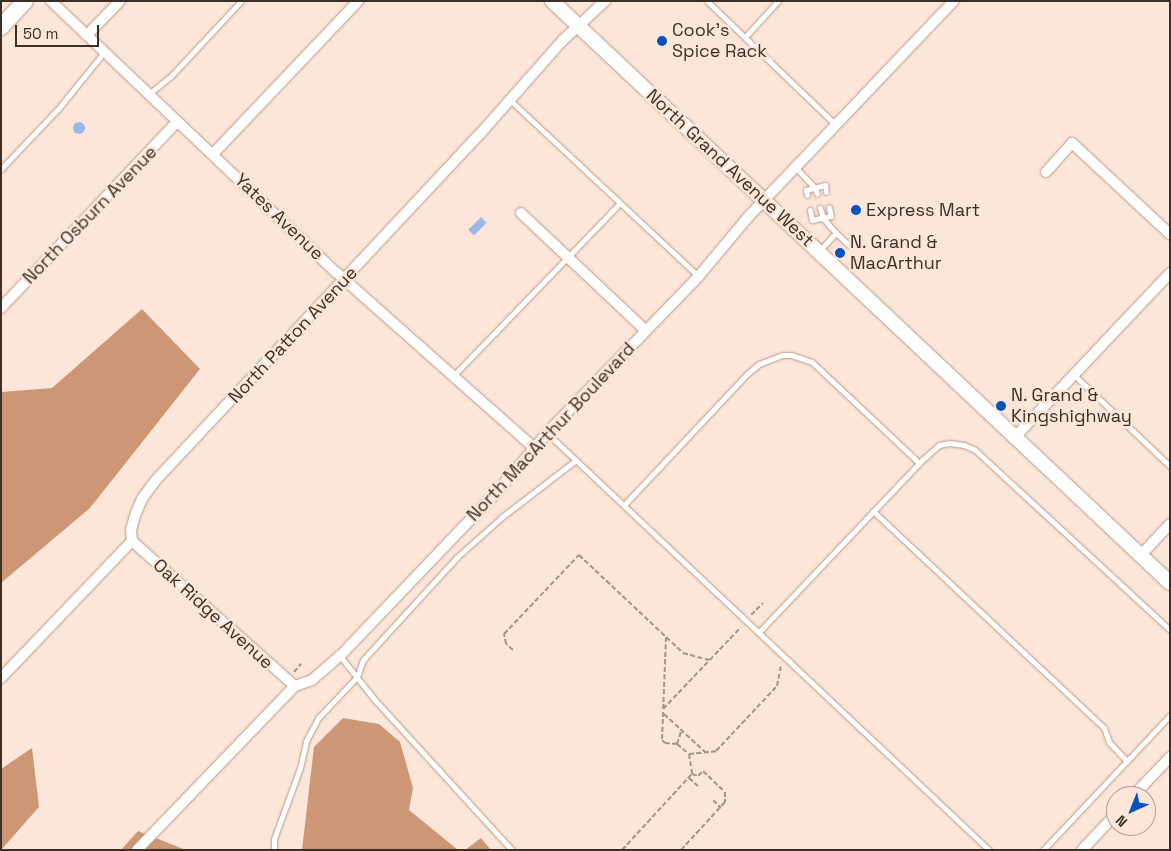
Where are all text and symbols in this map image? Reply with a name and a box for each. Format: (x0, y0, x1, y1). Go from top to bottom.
scale bar (18, 15, 101, 47)
place label: Cook's Spice Rack (672, 20, 767, 62)
text: 50 m (23, 24, 58, 43)
marker: Cook's Spice Rack (656, 35, 668, 47)
street label: North Grand Avenue West (642, 85, 818, 251)
street label: North Osburn Avenue (18, 141, 162, 289)
street label: Yates Avenue (230, 169, 328, 265)
place label: Express Mart (866, 199, 980, 221)
marker: Express Mart (850, 204, 862, 216)
place label: N. Grand & MacArthur (850, 232, 942, 274)
marker: N. Grand & MacArthur (834, 247, 846, 259)
street label: North Patton Avenue (224, 262, 362, 408)
street label: North MacArthur Boulevard (462, 338, 640, 526)
place label: N. Grand & Kingshighway (1011, 385, 1132, 428)
marker: N. Grand & Kingshighway (995, 400, 1007, 412)
street label: Oak Ridge Avenue (148, 554, 278, 674)
north arrow (1106, 786, 1156, 836)
text: N (1112, 811, 1131, 831)

